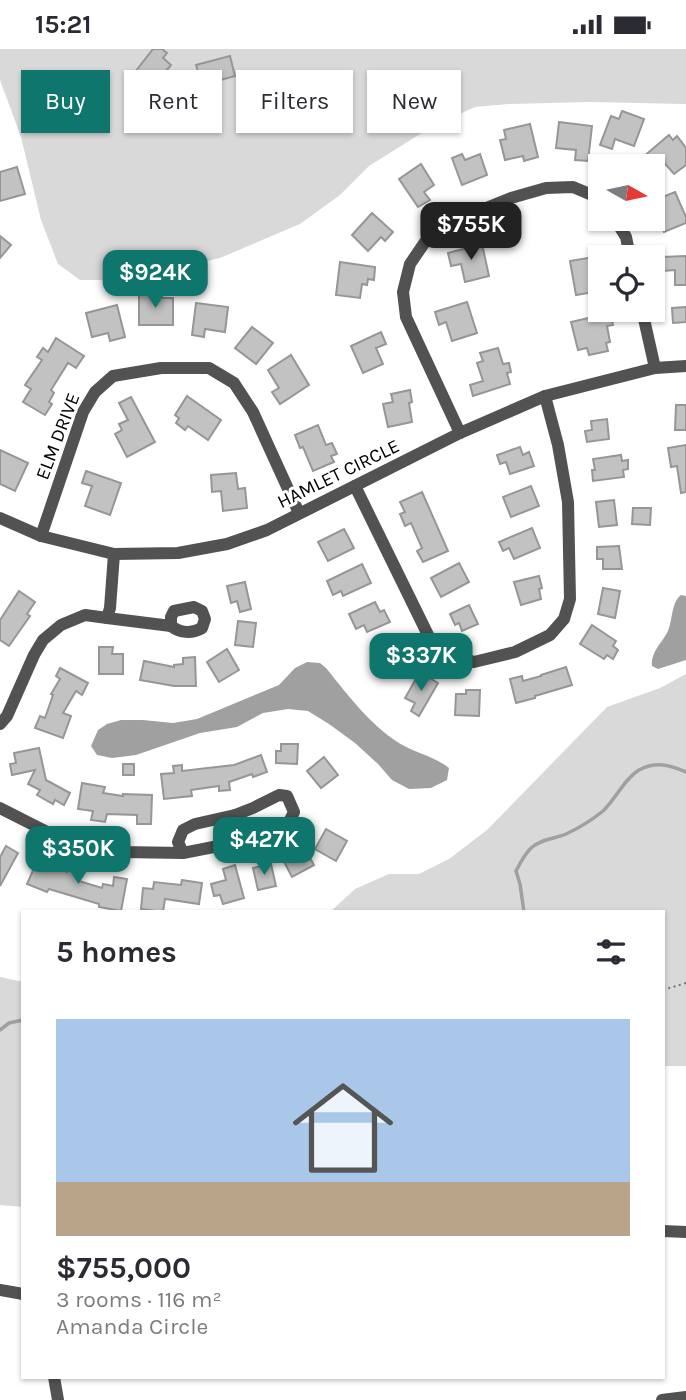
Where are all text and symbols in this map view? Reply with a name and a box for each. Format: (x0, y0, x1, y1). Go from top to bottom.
text: 15:21 (35, 9, 91, 40)
chip: Buy (21, 70, 110, 133)
chip: Rent (124, 70, 222, 133)
chip: Filters (236, 70, 353, 133)
chip: New (367, 70, 461, 133)
north arrow (588, 154, 665, 231)
map controls (588, 154, 665, 322)
pin: $755K (422, 203, 520, 262)
text: $755K (436, 211, 506, 238)
button: locate (588, 245, 665, 322)
pin: $924K (106, 251, 204, 310)
text: $924K (119, 259, 191, 286)
street label: ELM DRIVE (31, 390, 85, 483)
street label: HAMLET CIRCLE (274, 435, 403, 513)
pin: $337K (372, 633, 470, 693)
text: $337K (386, 642, 456, 669)
pin: $427K (215, 817, 313, 877)
text: $427K (229, 826, 299, 853)
pin: $350K (29, 827, 127, 886)
text: $350K (41, 835, 115, 862)
icon: filters (592, 933, 630, 971)
text: 5 homes (56, 934, 177, 970)
icon: home (280, 1065, 406, 1191)
text: $755,000 (56, 1250, 191, 1286)
text: 3 rooms · 116 m² (56, 1286, 222, 1313)
text: Amanda Circle (56, 1313, 208, 1340)

